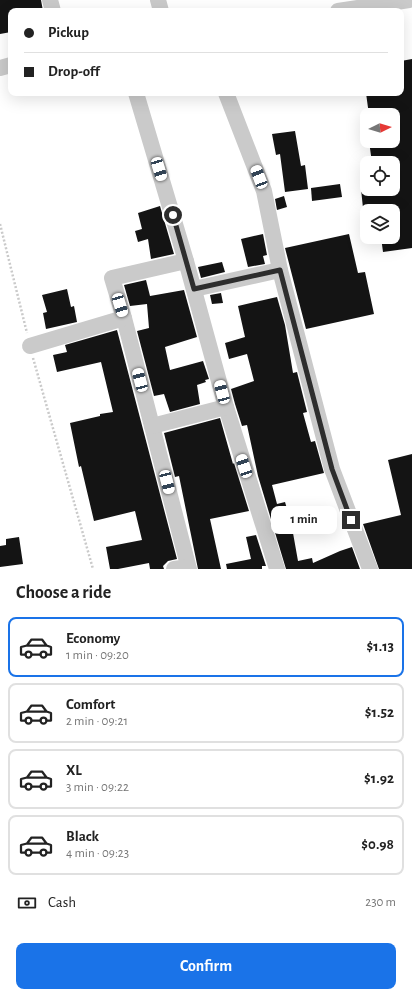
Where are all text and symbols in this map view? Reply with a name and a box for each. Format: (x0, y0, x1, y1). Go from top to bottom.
text: Pickup (48, 25, 89, 40)
text: Drop-off (48, 64, 100, 79)
north arrow (360, 108, 400, 148)
map controls (360, 108, 400, 244)
car (150, 156, 168, 182)
button: locate (360, 156, 400, 196)
car (249, 164, 269, 190)
button: layers (360, 204, 400, 244)
route start (164, 206, 182, 224)
car (111, 292, 129, 318)
car (131, 367, 149, 393)
car (213, 379, 231, 405)
car (235, 453, 253, 479)
car (158, 469, 176, 495)
callout: 1 min (271, 506, 337, 534)
route end (342, 511, 360, 529)
text: 1 min (290, 513, 318, 526)
text: Choose a ride (16, 584, 111, 602)
icon: car (18, 629, 54, 665)
text: Economy (66, 631, 120, 646)
text: $1.13 (367, 639, 394, 654)
text: 1 min · 09:20 (66, 649, 129, 662)
icon: car (18, 695, 54, 731)
text: Comfort (66, 697, 115, 712)
text: $1.52 (365, 705, 394, 720)
text: 2 min · 09:21 (66, 715, 128, 728)
icon: car (18, 761, 54, 797)
text: XL (66, 763, 82, 778)
text: $1.92 (364, 771, 394, 786)
text: 3 min · 09:22 (66, 781, 129, 794)
icon: car (18, 827, 54, 863)
text: Black (66, 829, 99, 844)
text: $0.98 (361, 837, 394, 852)
text: 4 min · 09:23 (66, 847, 129, 860)
icon: cash (16, 892, 38, 914)
text: Cash (48, 895, 76, 910)
text: 230 m (365, 896, 396, 909)
button: Confirm (16, 943, 396, 989)

